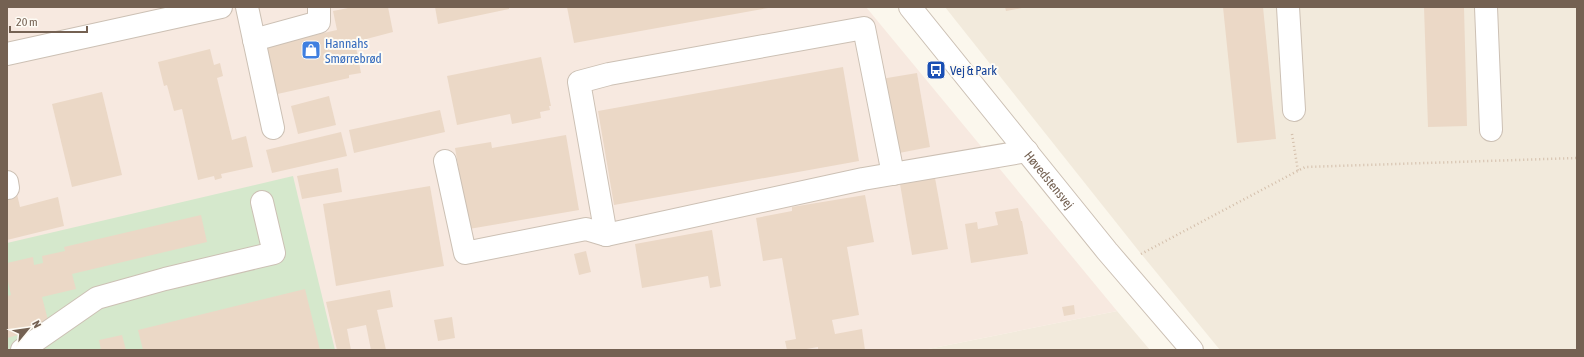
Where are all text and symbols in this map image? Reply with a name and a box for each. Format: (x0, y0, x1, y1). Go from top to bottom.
scale bar (10, 8, 87, 34)
text: 20 m (16, 15, 38, 29)
place label: Hannahs Smørrebrød (325, 36, 382, 66)
shop icon: Hannahs Smørrebrød (300, 39, 322, 61)
bus stop icon: Vej & Park (925, 59, 947, 81)
place label: Vej & Park (950, 63, 997, 78)
street label: Høvedstensvej (1021, 148, 1077, 212)
north arrow (8, 309, 48, 349)
text: N (30, 318, 44, 330)

